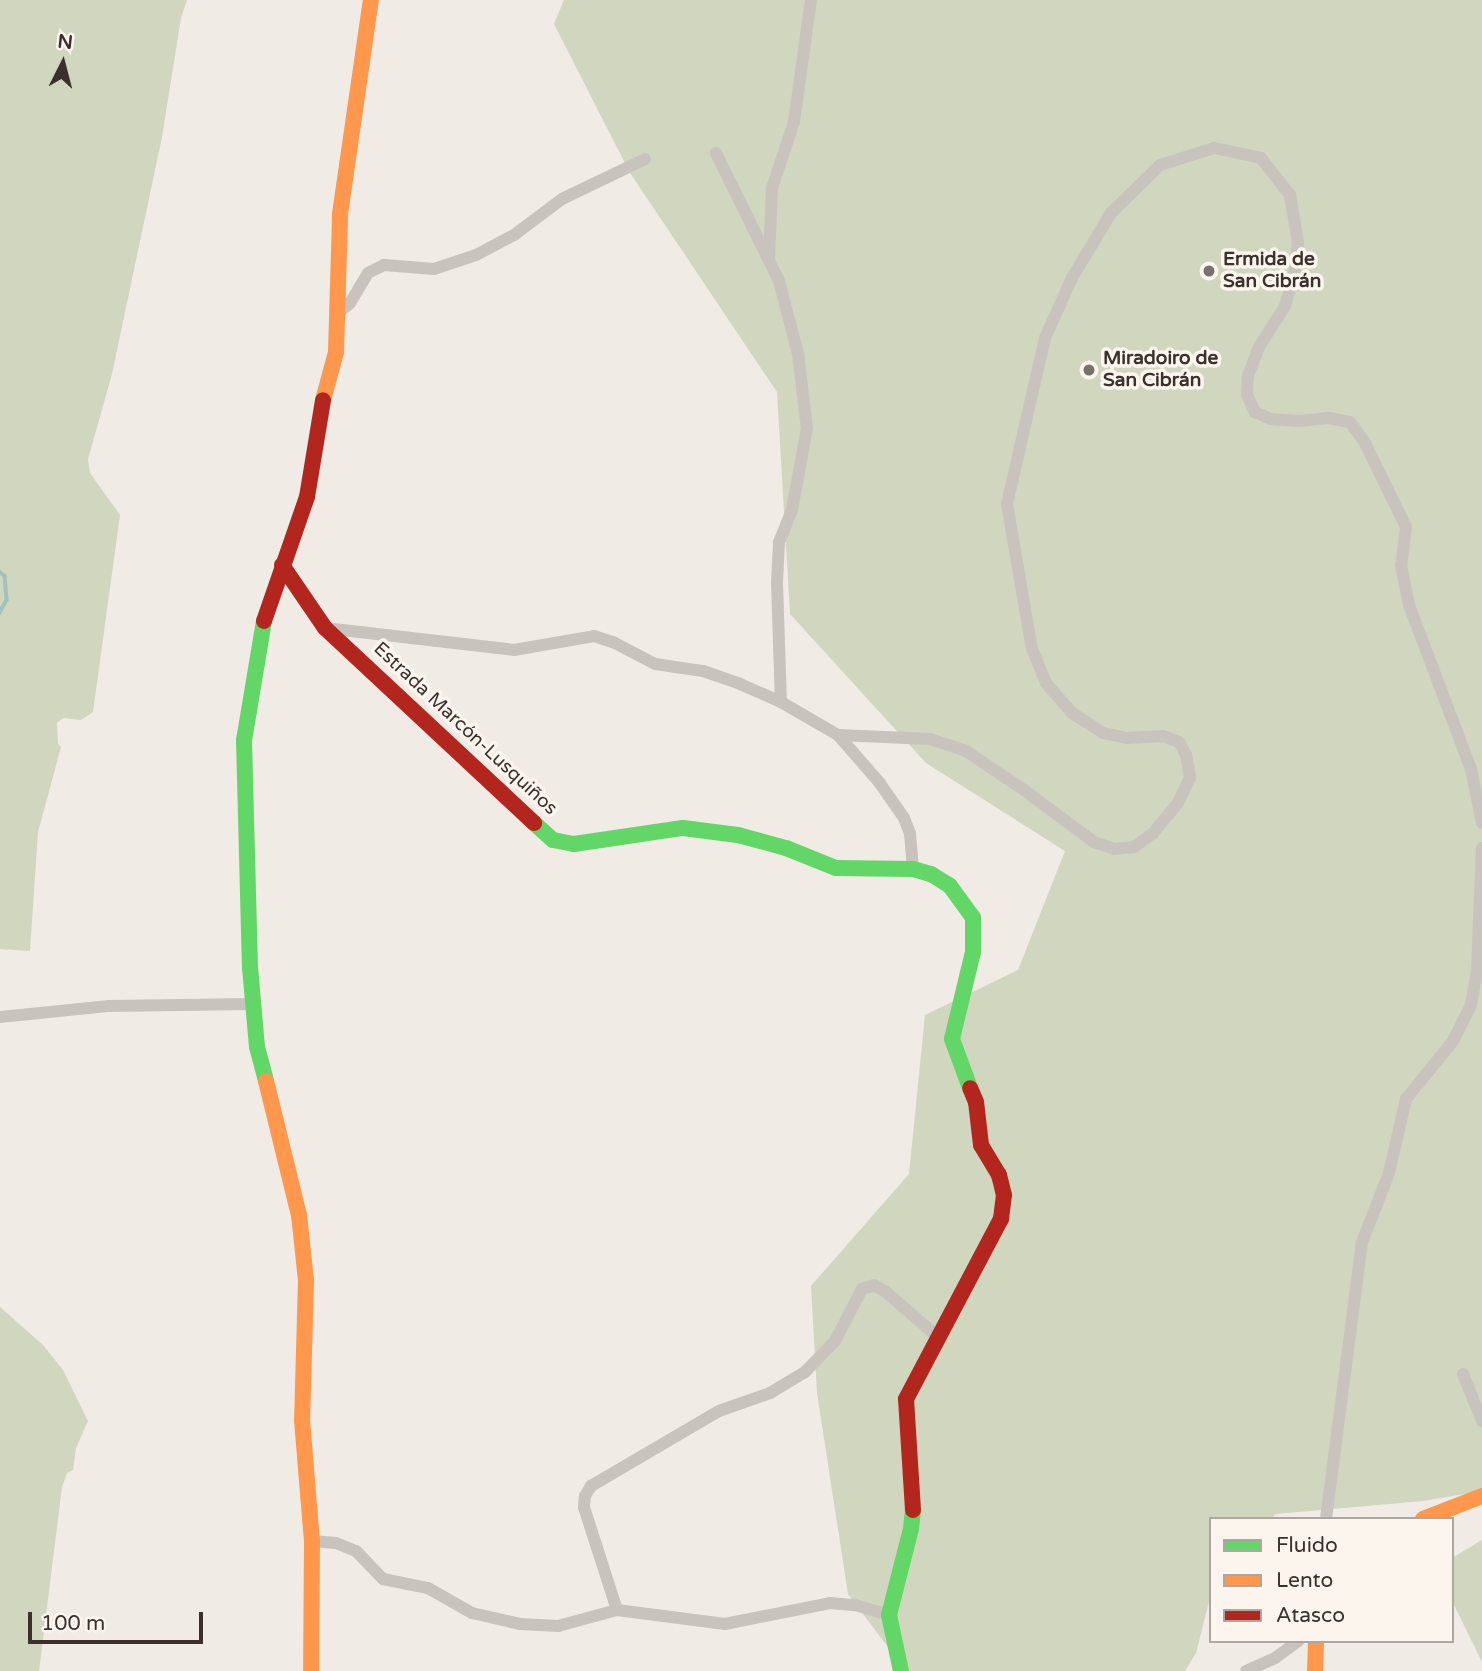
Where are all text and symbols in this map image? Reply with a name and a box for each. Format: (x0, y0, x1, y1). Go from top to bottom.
north arrow (28, 28, 98, 98)
text: N (56, 30, 74, 54)
place label: Ermida de San Cibrán (1223, 249, 1321, 293)
marker: Ermida de San Cibrán (1201, 263, 1217, 279)
place label: Miradoiro de San Cibrán (1103, 348, 1218, 392)
marker: Miradoiro de San Cibrán (1081, 362, 1097, 378)
street label: Estrada Marcón-Lusquiños (368, 638, 562, 820)
legend (1209, 1517, 1454, 1643)
text: Fluido (1276, 1533, 1338, 1558)
text: Lento (1276, 1568, 1333, 1593)
scale bar (32, 1598, 206, 1642)
text: Atasco (1276, 1603, 1345, 1628)
text: 100 m (41, 1611, 105, 1636)

